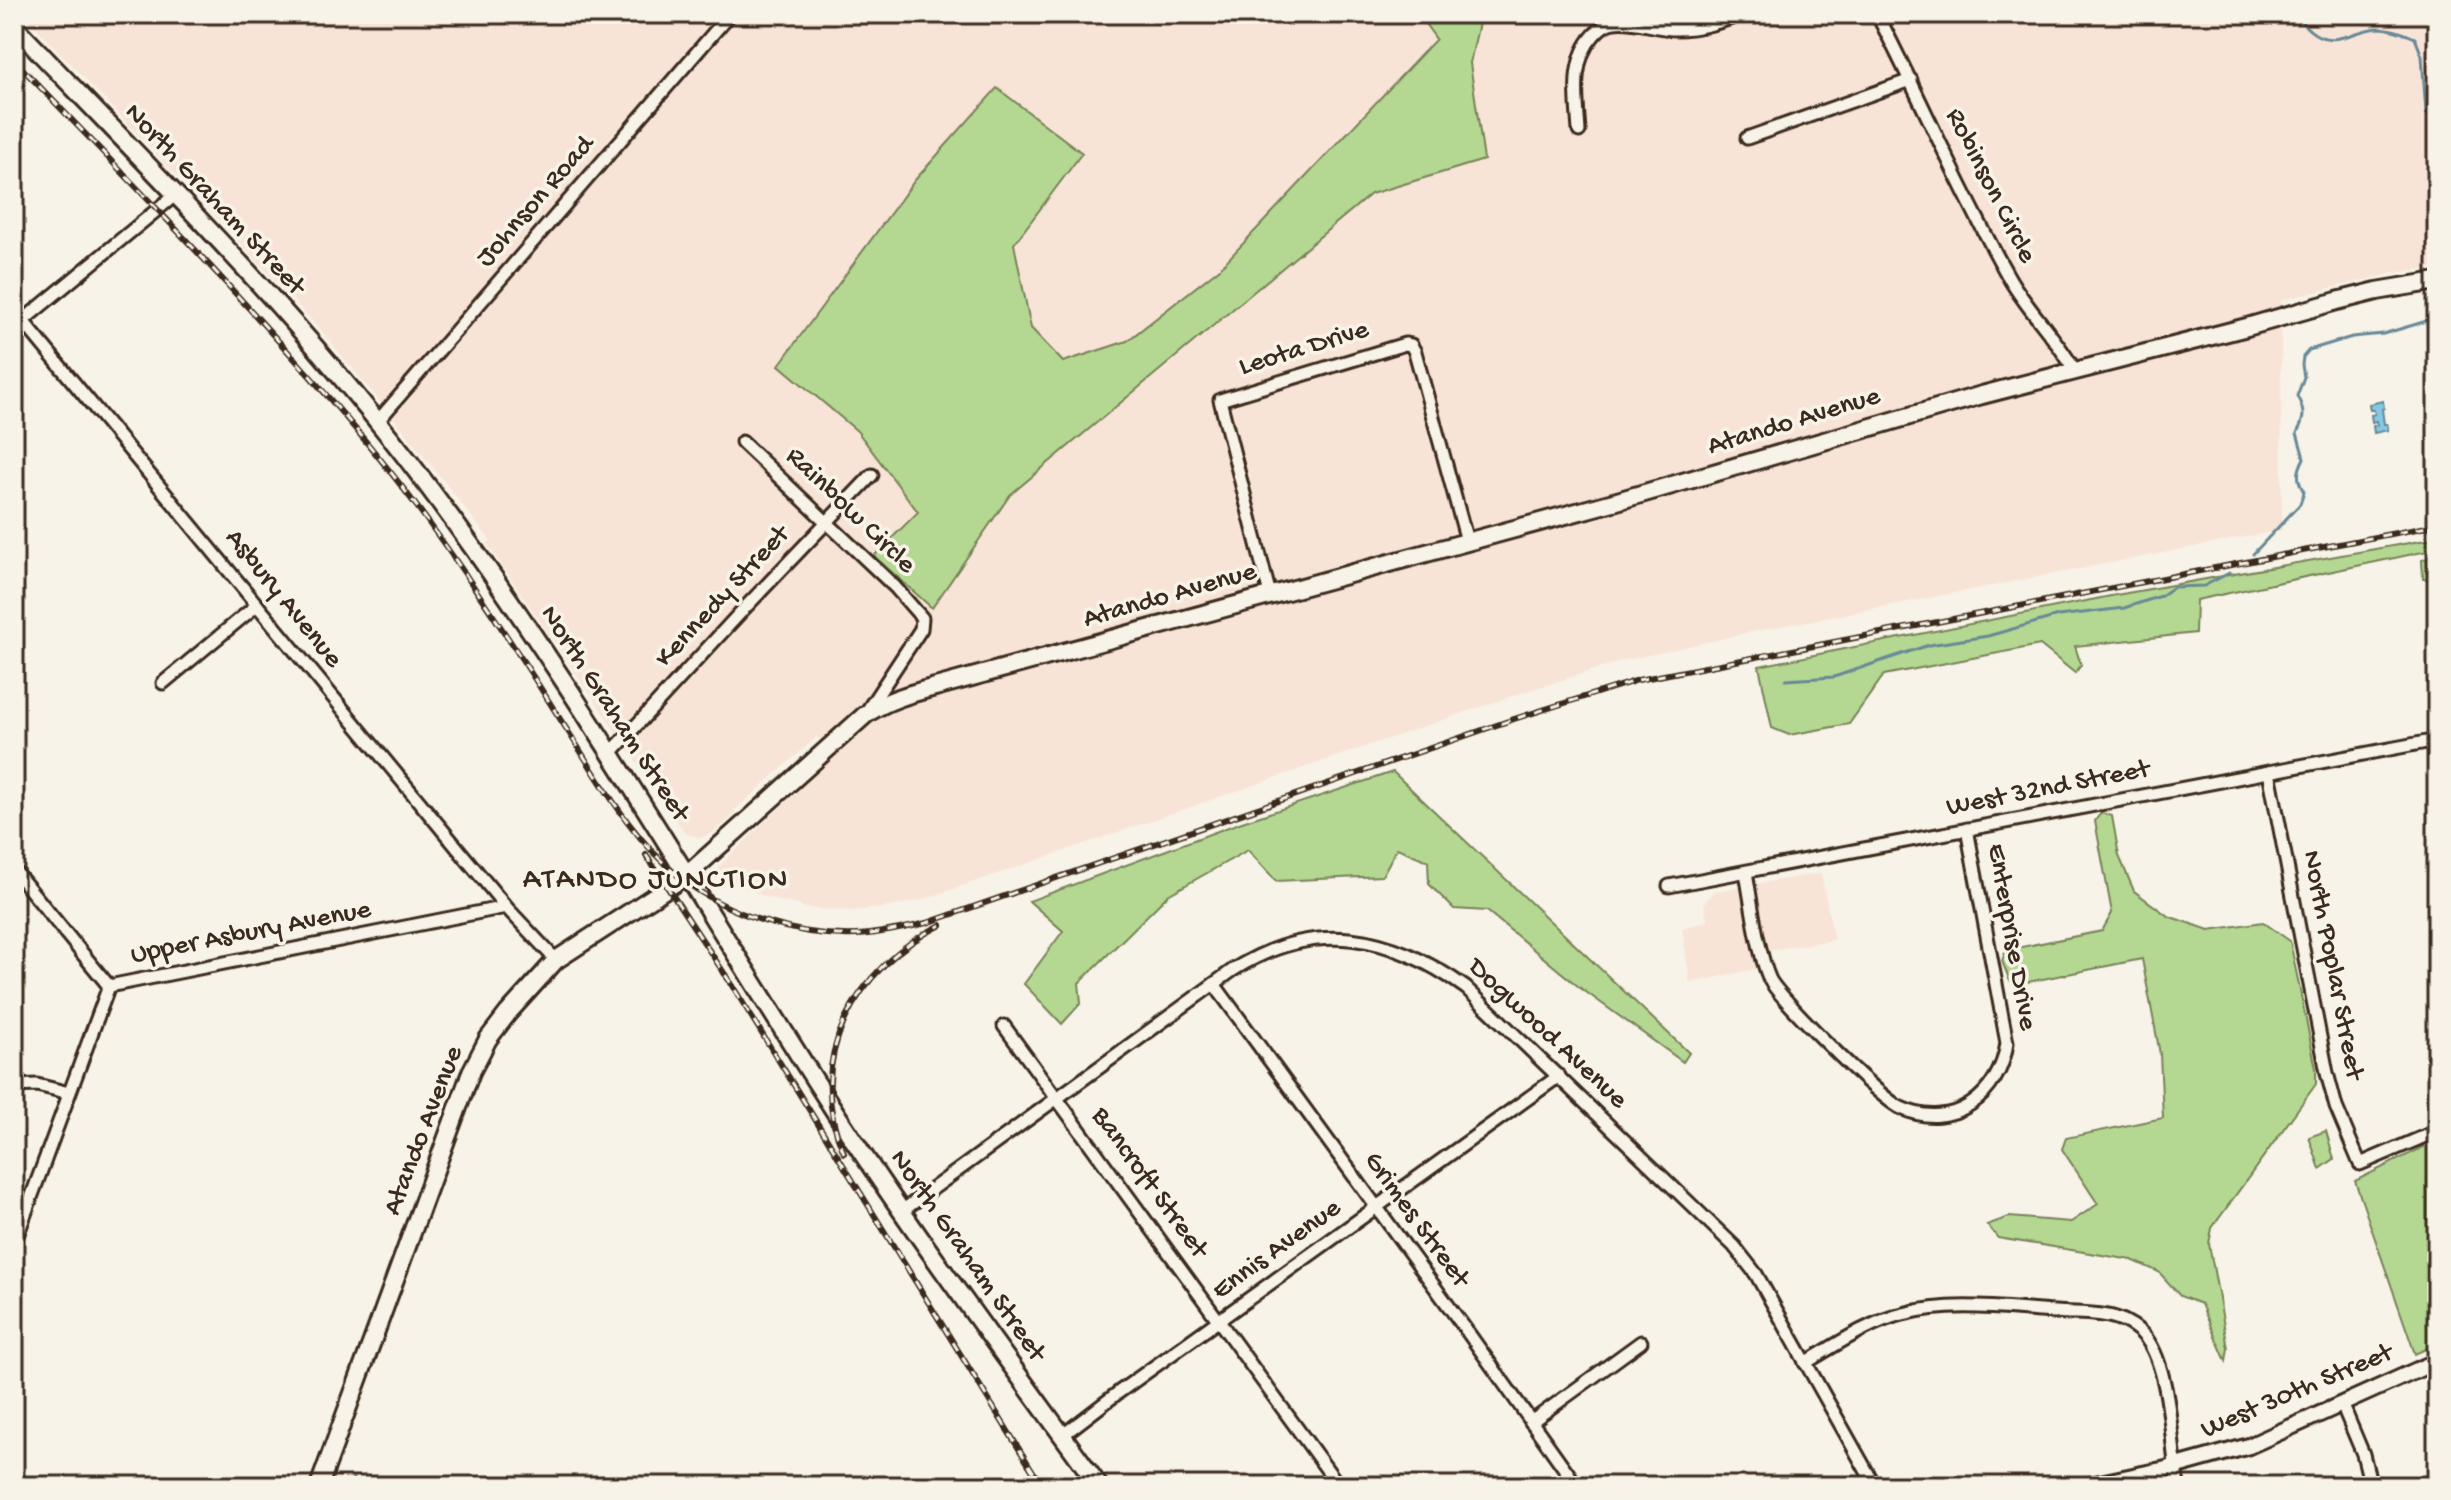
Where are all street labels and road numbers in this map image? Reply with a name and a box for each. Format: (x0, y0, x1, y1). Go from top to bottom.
street label: North Graham Street (116, 97, 313, 305)
street label: Robinson Circle (1937, 103, 2043, 269)
street label: Johnson Road (470, 127, 604, 275)
street label: Leota Drive (1235, 313, 1373, 384)
street label: Atando Avenue (1704, 380, 1885, 464)
street label: Rainbow Circle (778, 441, 922, 582)
street label: Kennedy Street (649, 517, 799, 675)
street label: Asbury Avenue (217, 523, 349, 676)
street label: Atando Avenue (1080, 555, 1261, 636)
street label: North Graham Street (532, 600, 698, 830)
street label: West 32nd Street (1944, 753, 2155, 825)
street label: Enterprise Drive (1978, 841, 2044, 1033)
street label: North Poplar Street (2294, 848, 2371, 1085)
street label: Upper Asbury Avenue (128, 893, 374, 972)
street label: Dogwood Avenue (1459, 950, 1634, 1117)
street label: Atando Avenue (377, 1041, 472, 1220)
street label: Bancroft Street (1083, 1100, 1216, 1267)
street label: North Graham Street (882, 1144, 1054, 1370)
street label: Grimes Street (1356, 1146, 1478, 1296)
street label: Ennis Avenue (1206, 1192, 1348, 1308)
street label: West 30th Street (2196, 1336, 2400, 1447)

